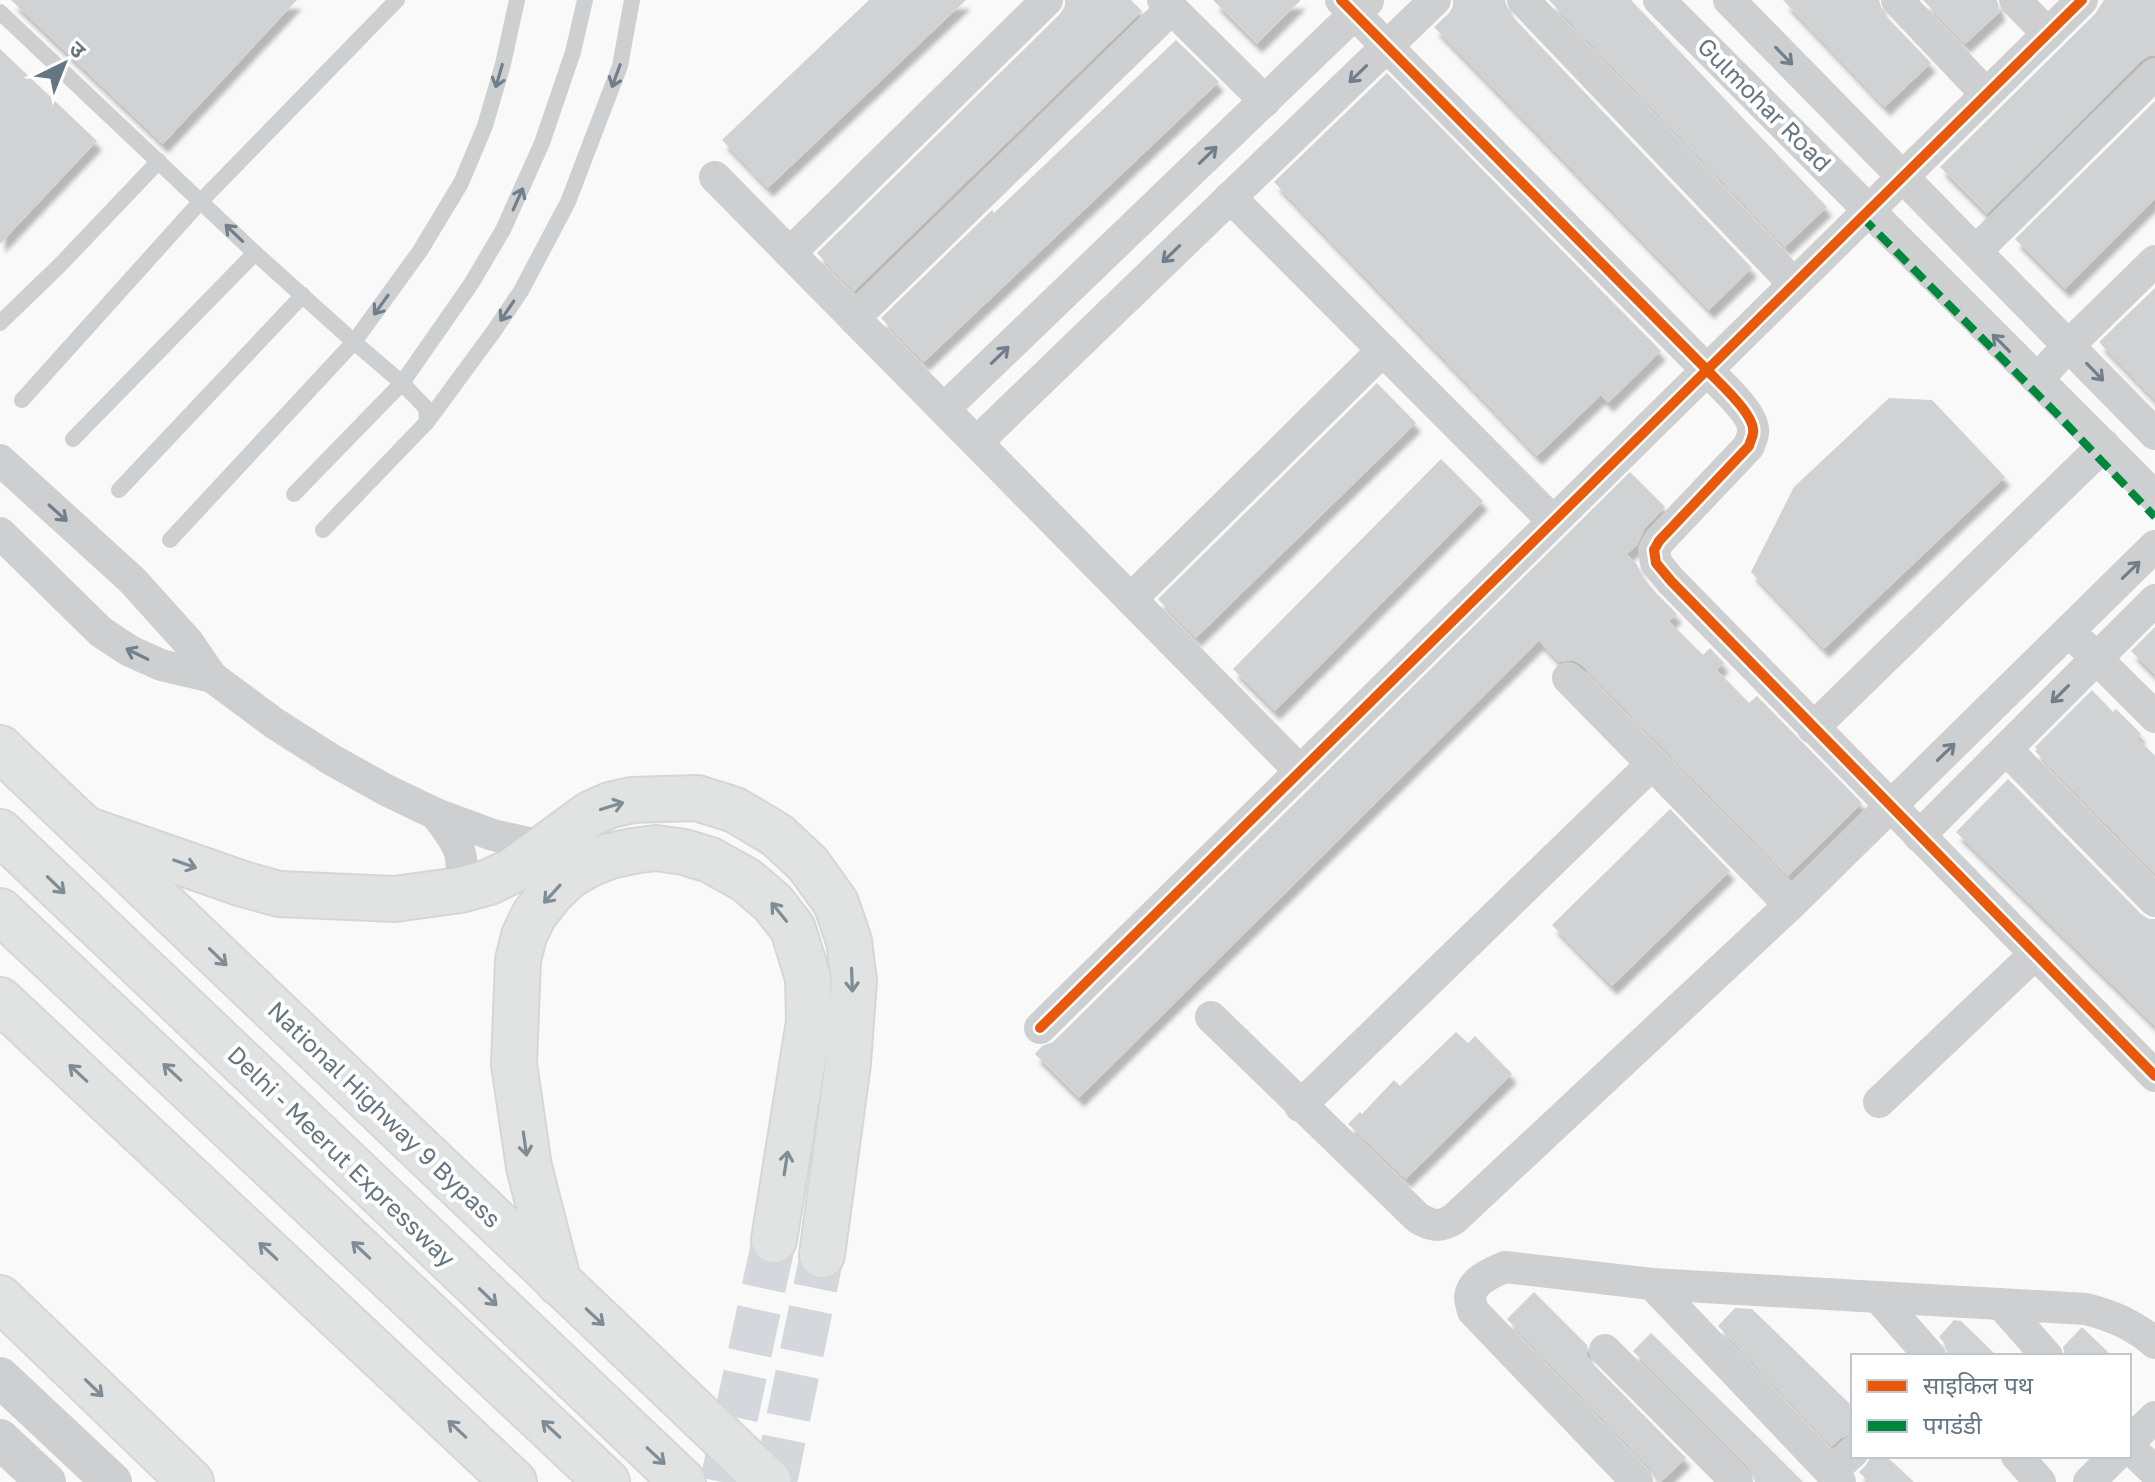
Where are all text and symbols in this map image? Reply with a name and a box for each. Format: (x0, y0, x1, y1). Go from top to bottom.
north arrow (24, 24, 104, 104)
street label: Gulmohar Road (1692, 31, 1838, 177)
text: उ (64, 35, 93, 64)
one-way arrow (1774, 46, 1793, 65)
one-way arrow (491, 62, 506, 88)
one-way arrow (608, 63, 622, 88)
one-way arrow (1348, 64, 1368, 83)
one-way arrow (1198, 146, 1218, 165)
one-way arrow (511, 187, 526, 212)
one-way arrow (225, 224, 244, 243)
one-way arrow (1162, 244, 1181, 263)
one-way arrow (373, 294, 390, 315)
one-way arrow (499, 300, 515, 322)
one-way arrow (1991, 333, 2011, 352)
one-way arrow (990, 345, 1010, 364)
one-way arrow (2085, 362, 2104, 381)
one-way arrow (47, 503, 67, 521)
one-way arrow (2121, 561, 2140, 580)
one-way arrow (126, 646, 150, 661)
one-way arrow (2051, 684, 2070, 703)
one-way arrow (1936, 743, 1955, 762)
one-way arrow (599, 798, 625, 813)
one-way arrow (173, 858, 198, 873)
one-way arrow (46, 876, 66, 894)
one-way arrow (542, 884, 561, 904)
one-way arrow (770, 902, 788, 923)
one-way arrow (208, 947, 228, 966)
one-way arrow (845, 966, 860, 993)
street label: National Highway 9 Bypass (262, 995, 508, 1233)
street label: Delhi - Meerut Expressway (222, 1039, 462, 1272)
one-way arrow (162, 1063, 182, 1082)
one-way arrow (68, 1064, 88, 1083)
one-way arrow (518, 1130, 533, 1156)
one-way arrow (779, 1151, 794, 1176)
one-way arrow (351, 1241, 371, 1260)
one-way arrow (258, 1242, 278, 1261)
one-way arrow (478, 1287, 498, 1306)
one-way arrow (585, 1308, 605, 1327)
legend (1851, 1354, 2131, 1458)
text: साइकिल पथ (1923, 1370, 2034, 1399)
one-way arrow (84, 1379, 104, 1398)
text: पगडंडी (1923, 1410, 1983, 1439)
one-way arrow (448, 1420, 468, 1438)
one-way arrow (541, 1420, 561, 1438)
one-way arrow (646, 1446, 665, 1465)

